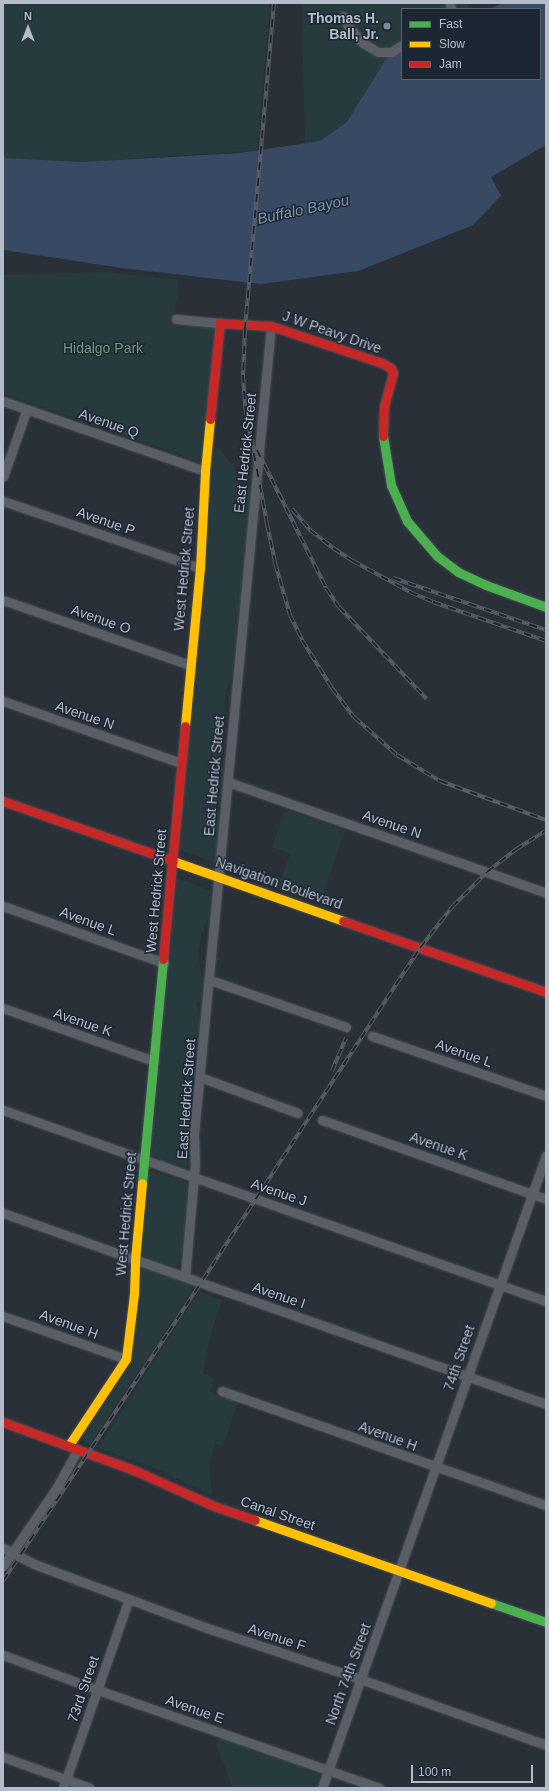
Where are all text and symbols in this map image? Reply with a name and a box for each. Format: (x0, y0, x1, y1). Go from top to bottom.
north arrow (8, 8, 48, 48)
legend (401, 8, 541, 80)
text: N (24, 10, 32, 22)
place label: Thomas H. Ball, Jr. (307, 10, 379, 42)
text: Fast (439, 17, 462, 31)
marker: Thomas H. Ball, Jr. (382, 21, 392, 31)
text: Slow (439, 37, 465, 51)
text: Jam (439, 57, 462, 71)
water label: Buffalo Bayou (255, 190, 351, 228)
street label: J W Peavy Drive (280, 307, 384, 357)
park label: Hidalgo Park (63, 340, 143, 356)
street label: East Hedrick Street (230, 392, 260, 514)
street label: Avenue Q (77, 405, 141, 441)
street label: Avenue P (75, 503, 137, 539)
street label: West Hedrick Street (170, 506, 198, 632)
street label: Avenue O (69, 601, 133, 637)
street label: Avenue N (53, 697, 117, 733)
street label: East Hedrick Street (200, 715, 228, 837)
street label: Avenue N (360, 806, 424, 842)
street label: West Hedrick Street (142, 828, 170, 954)
street label: Navigation Boulevard (213, 853, 345, 913)
street label: Avenue L (57, 903, 119, 939)
street label: Avenue K (52, 1004, 114, 1040)
street label: Avenue L (433, 1035, 495, 1071)
street label: East Hedrick Street (173, 1038, 199, 1160)
street label: Avenue K (408, 1128, 470, 1164)
street label: West Hedrick Street (112, 1151, 140, 1277)
street label: Avenue J (249, 1175, 309, 1209)
street label: Avenue I (250, 1278, 308, 1312)
street label: Avenue H (37, 1306, 101, 1342)
street label: 74th Street (440, 1323, 478, 1393)
street label: Avenue H (356, 1418, 420, 1454)
street label: Canal Street (238, 1492, 318, 1534)
street label: Avenue F (246, 1620, 308, 1654)
street label: North 74th Street (322, 1621, 374, 1727)
street label: 73rd Street (64, 1654, 102, 1724)
street label: Avenue E (164, 1691, 226, 1727)
scale bar (413, 1757, 535, 1783)
text: 100 m (418, 1765, 451, 1779)

